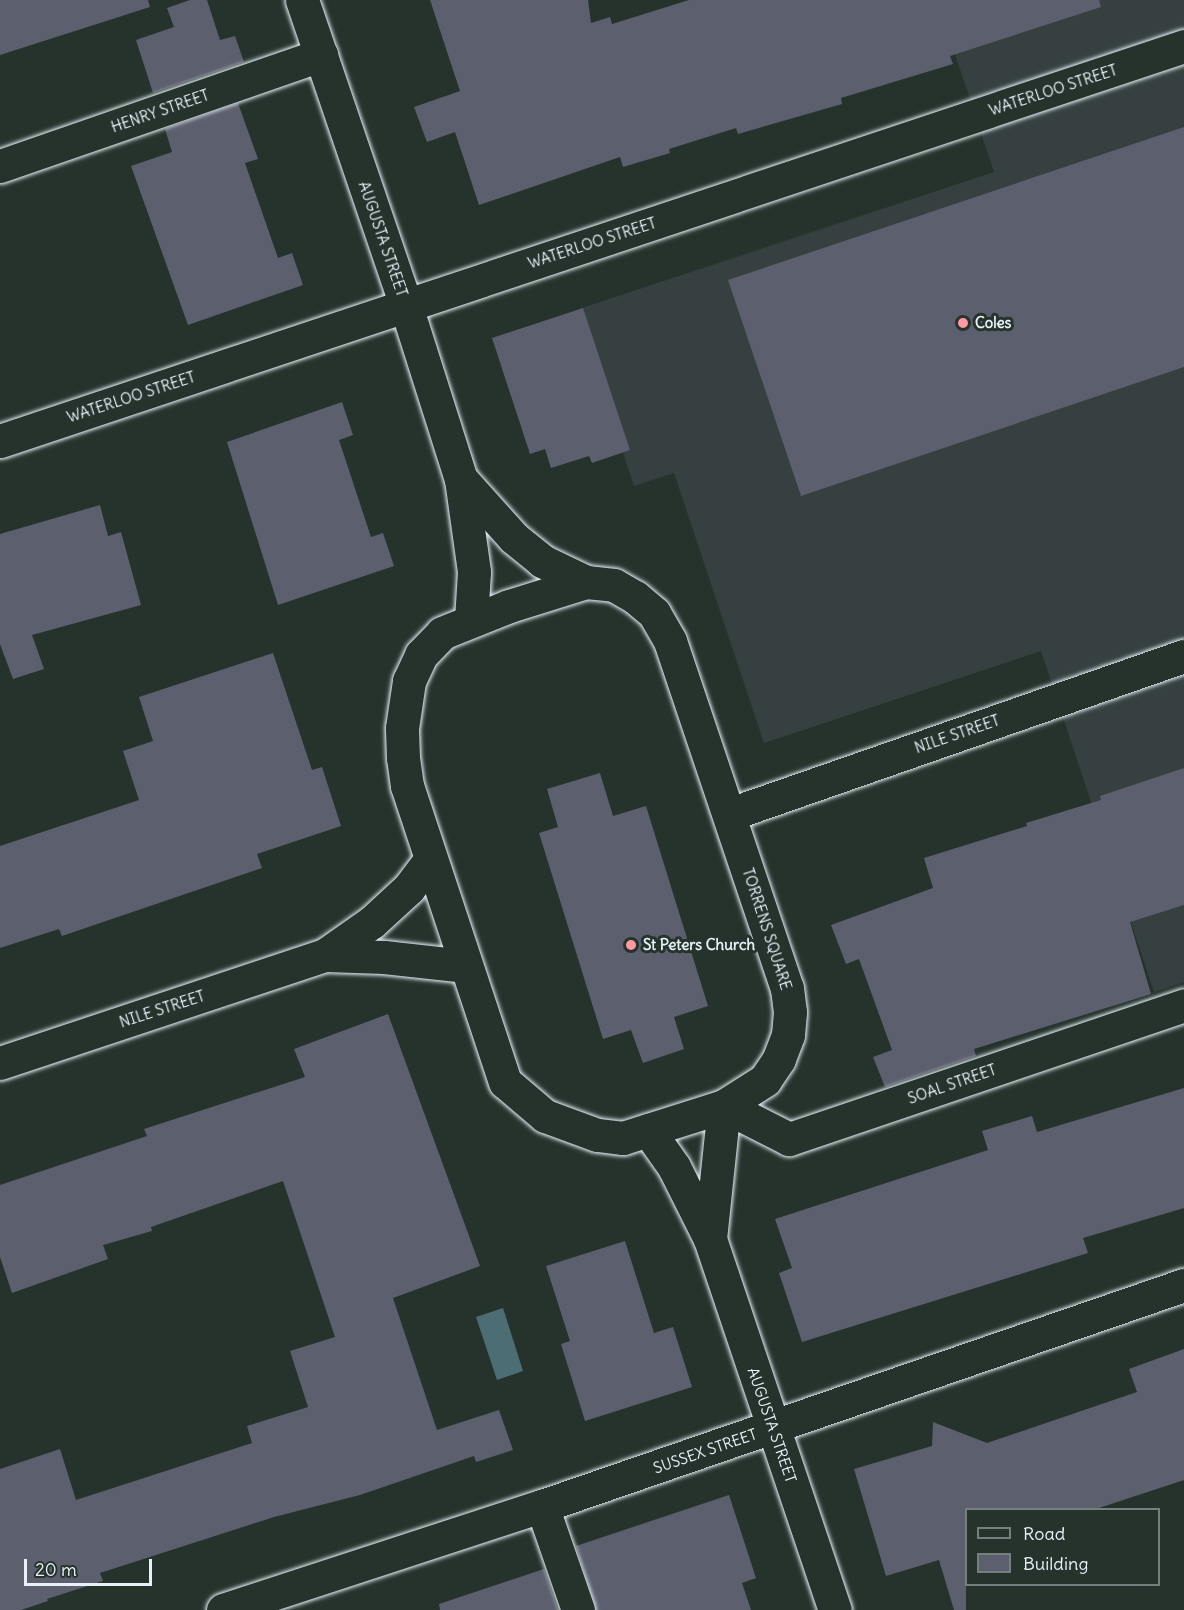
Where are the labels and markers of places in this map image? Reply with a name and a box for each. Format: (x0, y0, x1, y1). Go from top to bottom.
place label: Coles (975, 314, 1011, 332)
marker: Coles (956, 316, 970, 330)
place label: St Peters Church (643, 936, 755, 954)
marker: St Peters Church (624, 938, 638, 952)

